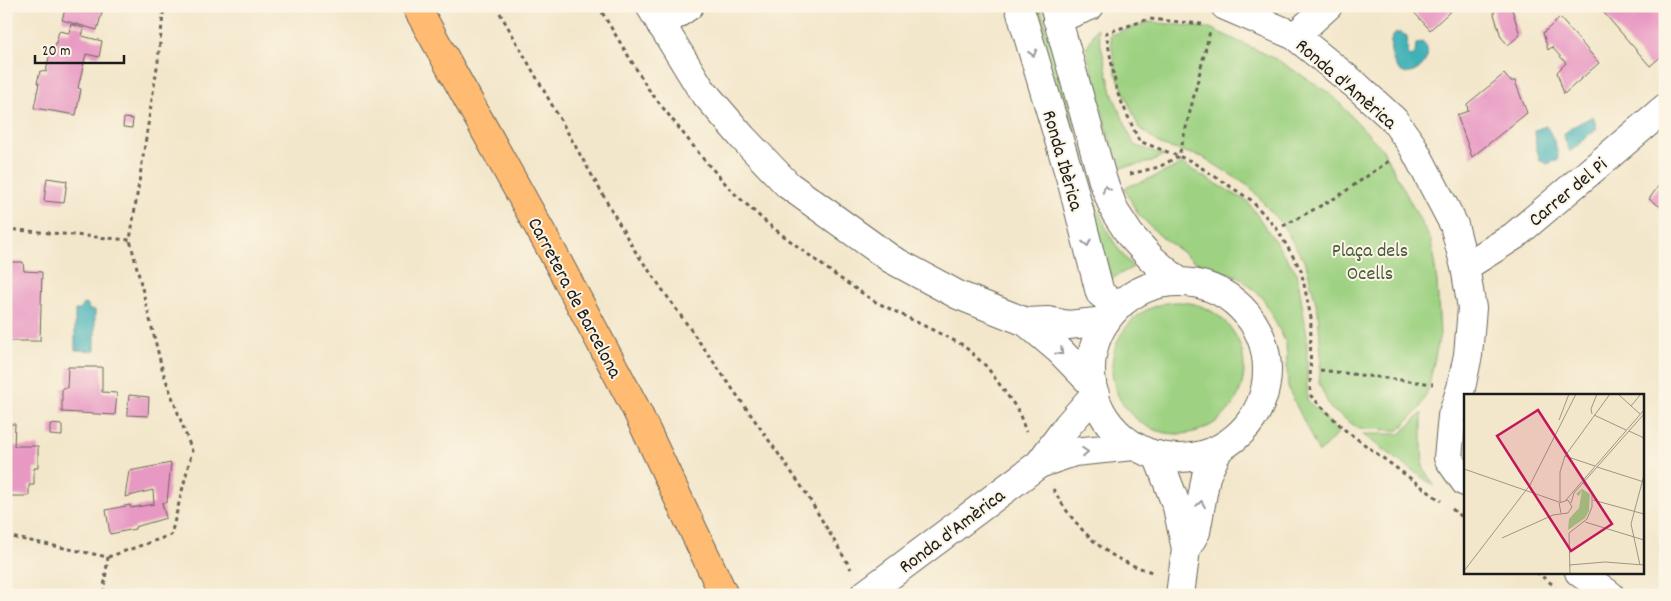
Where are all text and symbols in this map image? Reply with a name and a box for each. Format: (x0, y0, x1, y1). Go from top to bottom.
scale bar (35, 32, 124, 64)
street label: Ronda d'Amèrica (1288, 33, 1402, 138)
text: 20 m (42, 41, 70, 63)
one-way arrow (1027, 48, 1037, 57)
street label: Ronda Ibèrica (1033, 107, 1089, 215)
street label: Carrer del Pi (1523, 152, 1615, 235)
one-way arrow (1102, 185, 1112, 194)
street label: Carretera de Barcelona (519, 213, 628, 384)
one-way arrow (1081, 238, 1092, 247)
park label: Plaça dels Ocells (1332, 238, 1408, 289)
one-way arrow (1054, 346, 1063, 355)
inset map (1464, 394, 1644, 574)
one-way arrow (1082, 446, 1090, 457)
street label: Ronda d'Amèrica (894, 483, 1012, 582)
one-way arrow (1195, 499, 1206, 507)

